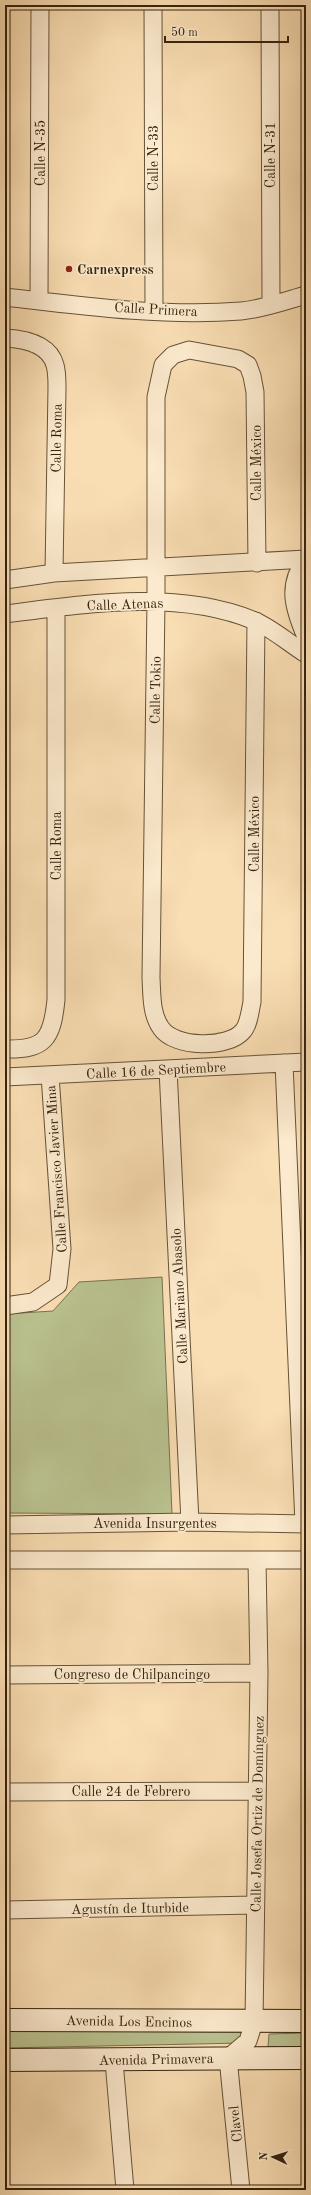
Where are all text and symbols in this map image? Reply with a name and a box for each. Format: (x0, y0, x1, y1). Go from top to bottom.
scale bar (165, 18, 288, 44)
text: 50 m (171, 26, 198, 39)
street label: Calle N-35 (34, 120, 48, 186)
street label: Calle N-31 (264, 122, 278, 188)
street label: Calle N-33 (147, 125, 161, 191)
place label: Carnexpress (77, 263, 153, 277)
marker: Carnexpress (64, 264, 74, 274)
street label: Calle Primera (114, 301, 198, 319)
street label: Calle Roma (49, 403, 65, 473)
street label: Calle México (250, 425, 264, 501)
street label: Calle Atenas (86, 597, 164, 613)
street label: Calle Tokio (148, 656, 164, 724)
street label: Calle México (248, 796, 262, 872)
street label: Calle Roma (50, 811, 64, 881)
street label: Calle 16 de Septiembre (86, 1060, 226, 1082)
street label: Calle Francisco Javier Mina (44, 1084, 70, 1253)
street label: Calle Mariano Abasolo (169, 1227, 191, 1364)
street label: Avenida Insurgentes (93, 1517, 217, 1531)
street label: Congreso de Chilpancingo (54, 1668, 210, 1682)
street label: Calle Josefa Ortiz de Domínguez (249, 1716, 267, 1912)
street label: Calle 24 de Febrero (72, 1785, 191, 1799)
street label: Agustín de Iturbide (71, 1901, 189, 1917)
street label: Avenida Los Encinos (66, 2014, 192, 2030)
street label: Avenida Primavera (98, 2052, 214, 2068)
street label: Clavel (227, 2105, 245, 2143)
north arrow (253, 2137, 293, 2177)
text: N (259, 2151, 270, 2161)

